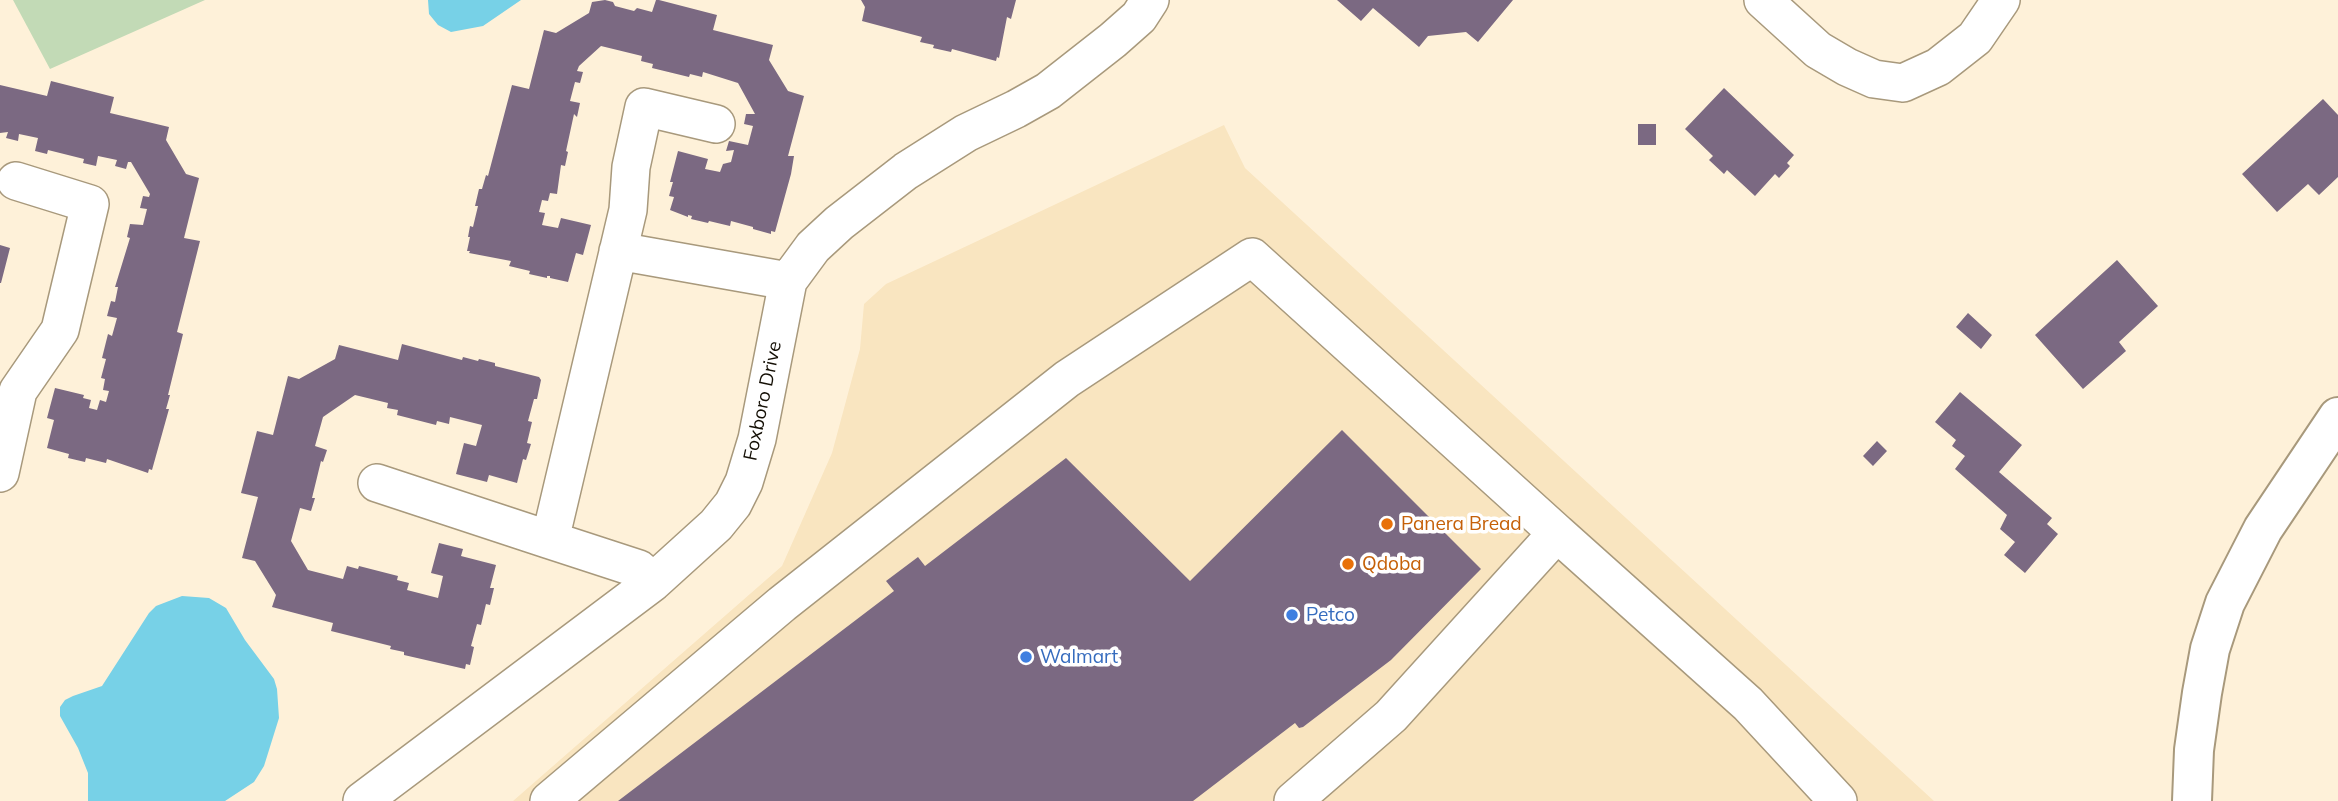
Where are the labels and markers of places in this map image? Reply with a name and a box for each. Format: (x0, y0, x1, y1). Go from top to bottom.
place label: Panera Bread (1401, 513, 1522, 535)
marker: Panera Bread (1379, 516, 1395, 532)
place label: Qdoba (1362, 553, 1422, 575)
marker: Qdoba (1340, 556, 1356, 572)
place label: Petco (1306, 604, 1355, 626)
marker: Petco (1284, 607, 1300, 623)
place label: Walmart (1040, 646, 1118, 668)
marker: Walmart (1018, 649, 1034, 665)

